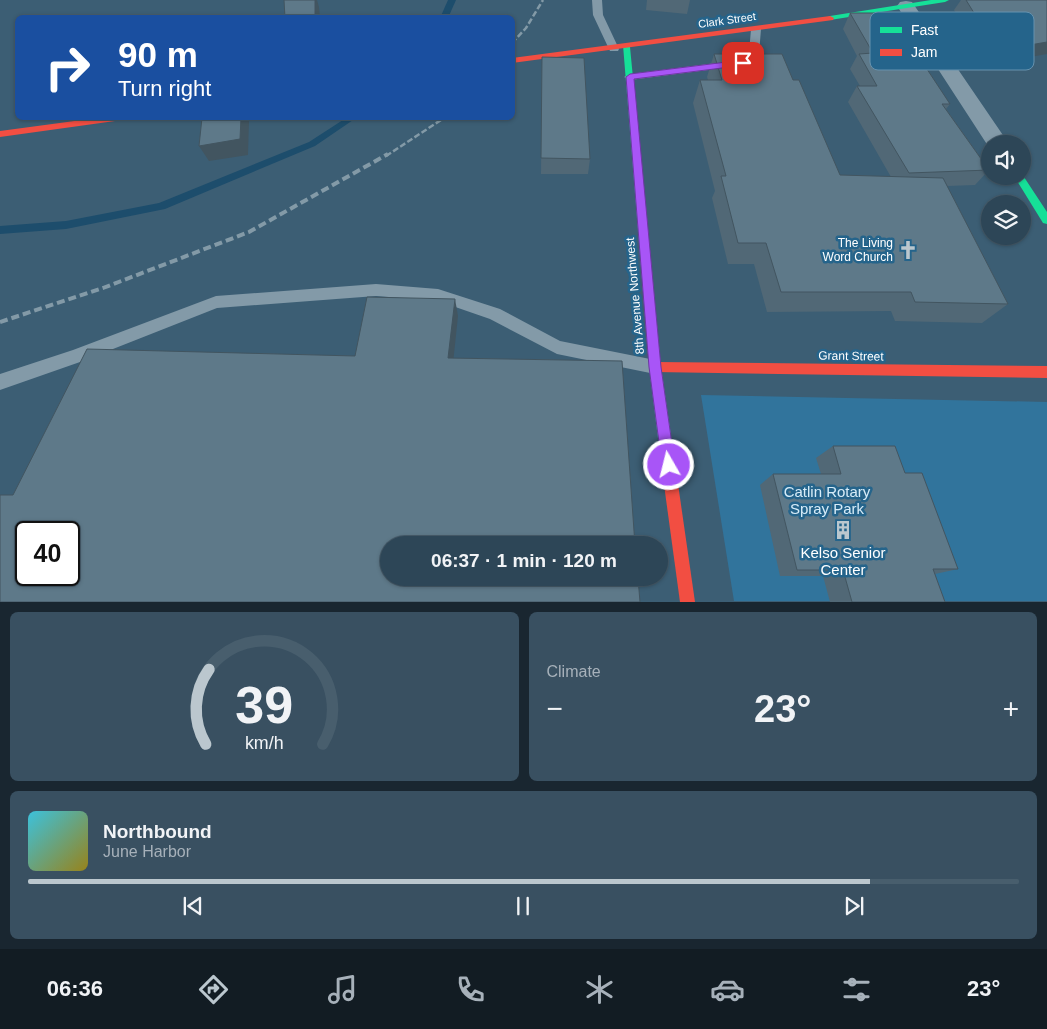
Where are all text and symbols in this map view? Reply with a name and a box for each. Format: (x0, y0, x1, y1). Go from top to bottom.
street label: Clark Street (697, 10, 757, 30)
legend (870, 12, 1034, 70)
text: Fast (911, 22, 938, 38)
icon: right (35, 35, 100, 100)
text: 90 m (118, 35, 198, 74)
pin (722, 42, 764, 84)
text: Jam (911, 44, 937, 60)
icon: arrive (729, 49, 757, 77)
text: Turn right (118, 76, 211, 101)
map controls (981, 135, 1031, 245)
button: sound (981, 135, 1031, 185)
button: layers (981, 195, 1031, 245)
street label: 8th Avenue Northwest (623, 236, 647, 355)
place label: The Living Word Church (823, 236, 893, 264)
church icon: The Living Word Church (897, 239, 919, 261)
street label: Grant Street (818, 348, 884, 364)
position arrow (642, 438, 694, 490)
park label: Catlin Rotary Spray Park (784, 483, 871, 517)
building icon: Kelso Senior Center (832, 519, 854, 541)
speed limit sign: 40 (15, 521, 80, 586)
place label: Kelso Senior Center (800, 544, 886, 578)
text: 06:37 · 1 min · 120 m (431, 550, 617, 571)
text: Climate (547, 663, 601, 680)
text: 39 (235, 676, 293, 734)
text: 23° (754, 688, 811, 730)
text: − (547, 693, 563, 724)
text: + (1003, 693, 1019, 724)
text: km/h (245, 733, 284, 753)
text: Northbound (103, 821, 212, 842)
text: June Harbor (103, 843, 191, 860)
icon: previous (179, 892, 207, 920)
icon: pause (509, 892, 537, 920)
icon: next (840, 892, 868, 920)
icon: directions (196, 972, 231, 1007)
icon: music (325, 972, 360, 1007)
icon: phone (453, 972, 488, 1007)
icon: climate (582, 972, 617, 1007)
icon: car (710, 972, 745, 1007)
icon: filters (839, 972, 874, 1007)
text: 06:36 (47, 976, 103, 1001)
text: 23° (967, 976, 1000, 1001)

